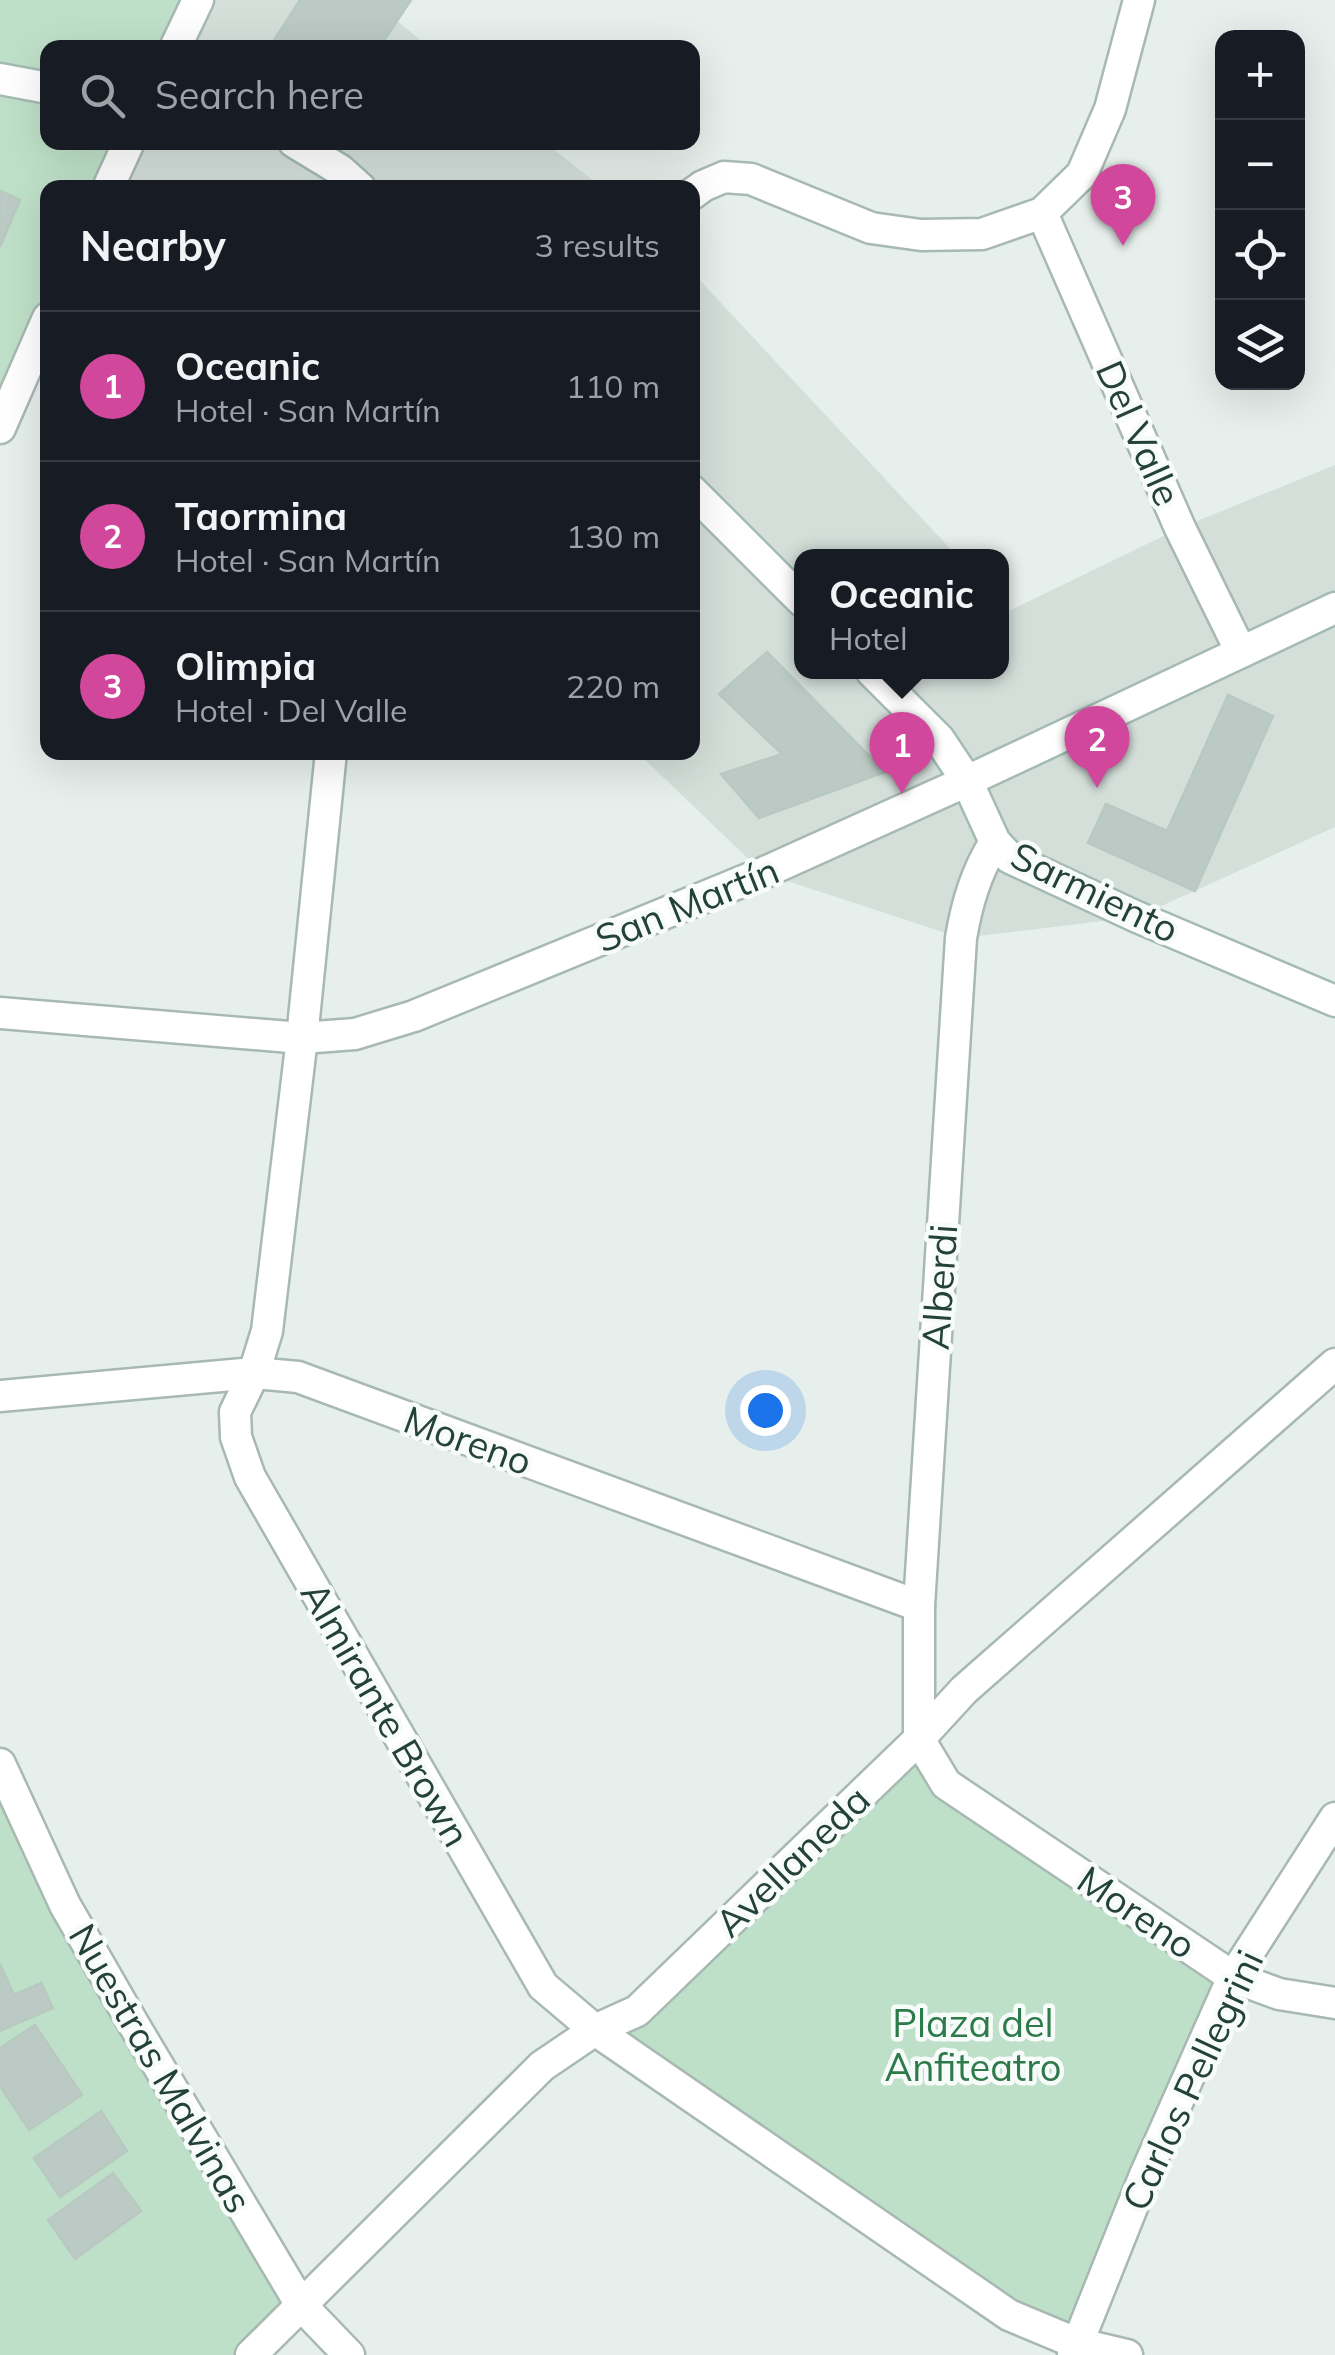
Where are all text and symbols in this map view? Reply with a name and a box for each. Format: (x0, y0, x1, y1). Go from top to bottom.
map controls (1215, 30, 1305, 390)
button: + (1215, 30, 1305, 120)
search box (40, 40, 700, 150)
icon: search (75, 68, 130, 123)
text: Search here (155, 71, 364, 119)
button: − (1215, 120, 1305, 210)
pin: 3 (1090, 164, 1156, 246)
button: locate (1215, 210, 1305, 300)
text: Nearby (80, 219, 226, 272)
text: 3 results (535, 225, 660, 265)
button: layers (1215, 300, 1305, 390)
text: Oceanic (175, 342, 320, 390)
street label: Del Valle (1086, 353, 1192, 513)
text: 1 (103, 366, 122, 406)
text: 110 m (566, 366, 660, 406)
text: Hotel · San Martín (175, 390, 441, 430)
text: Taormina (175, 492, 347, 540)
text: 2 (103, 516, 122, 556)
text: 130 m (566, 516, 660, 556)
text: Hotel · San Martín (175, 540, 441, 580)
popup (794, 549, 1009, 679)
text: Oceanic (829, 570, 974, 618)
text: Hotel (829, 618, 908, 658)
text: Olimpia (175, 642, 316, 690)
text: 3 (103, 666, 122, 706)
text: 220 m (566, 666, 660, 706)
text: Hotel · Del Valle (175, 690, 407, 730)
pin: 2 (1064, 706, 1130, 788)
pin: 1 (870, 712, 934, 794)
street label: Sarmiento (1003, 831, 1187, 953)
street label: San Martín (588, 846, 786, 962)
street label: Alberdi (911, 1223, 967, 1351)
your location (740, 1385, 791, 1436)
street label: Moreno (398, 1395, 538, 1485)
street label: Almirante Brown (291, 1573, 481, 1855)
street label: Avellaneda (704, 1775, 880, 1947)
street label: Moreno (1069, 1855, 1205, 1969)
street label: Nuestras Malvinas (59, 1915, 263, 2221)
street label: Carlos Pellegrini (1111, 1942, 1273, 2218)
park label: Plaza del Anfiteatro (884, 1999, 1062, 2091)

